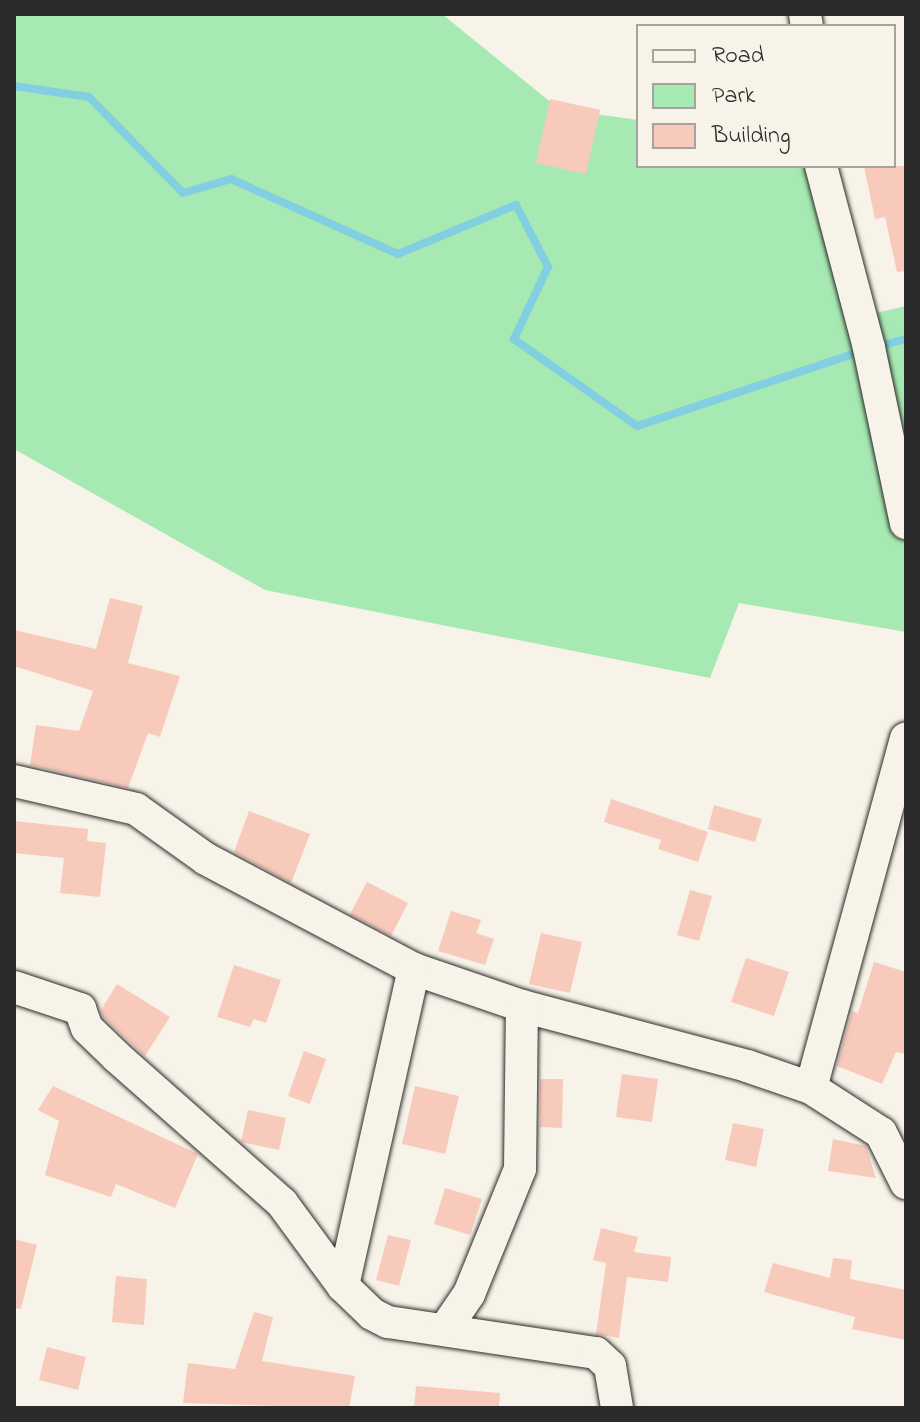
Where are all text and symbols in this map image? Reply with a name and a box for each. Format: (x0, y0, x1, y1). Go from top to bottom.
legend (636, 24, 896, 168)
text: Road (712, 39, 764, 74)
text: Park (712, 79, 755, 114)
text: Building (712, 119, 791, 154)

